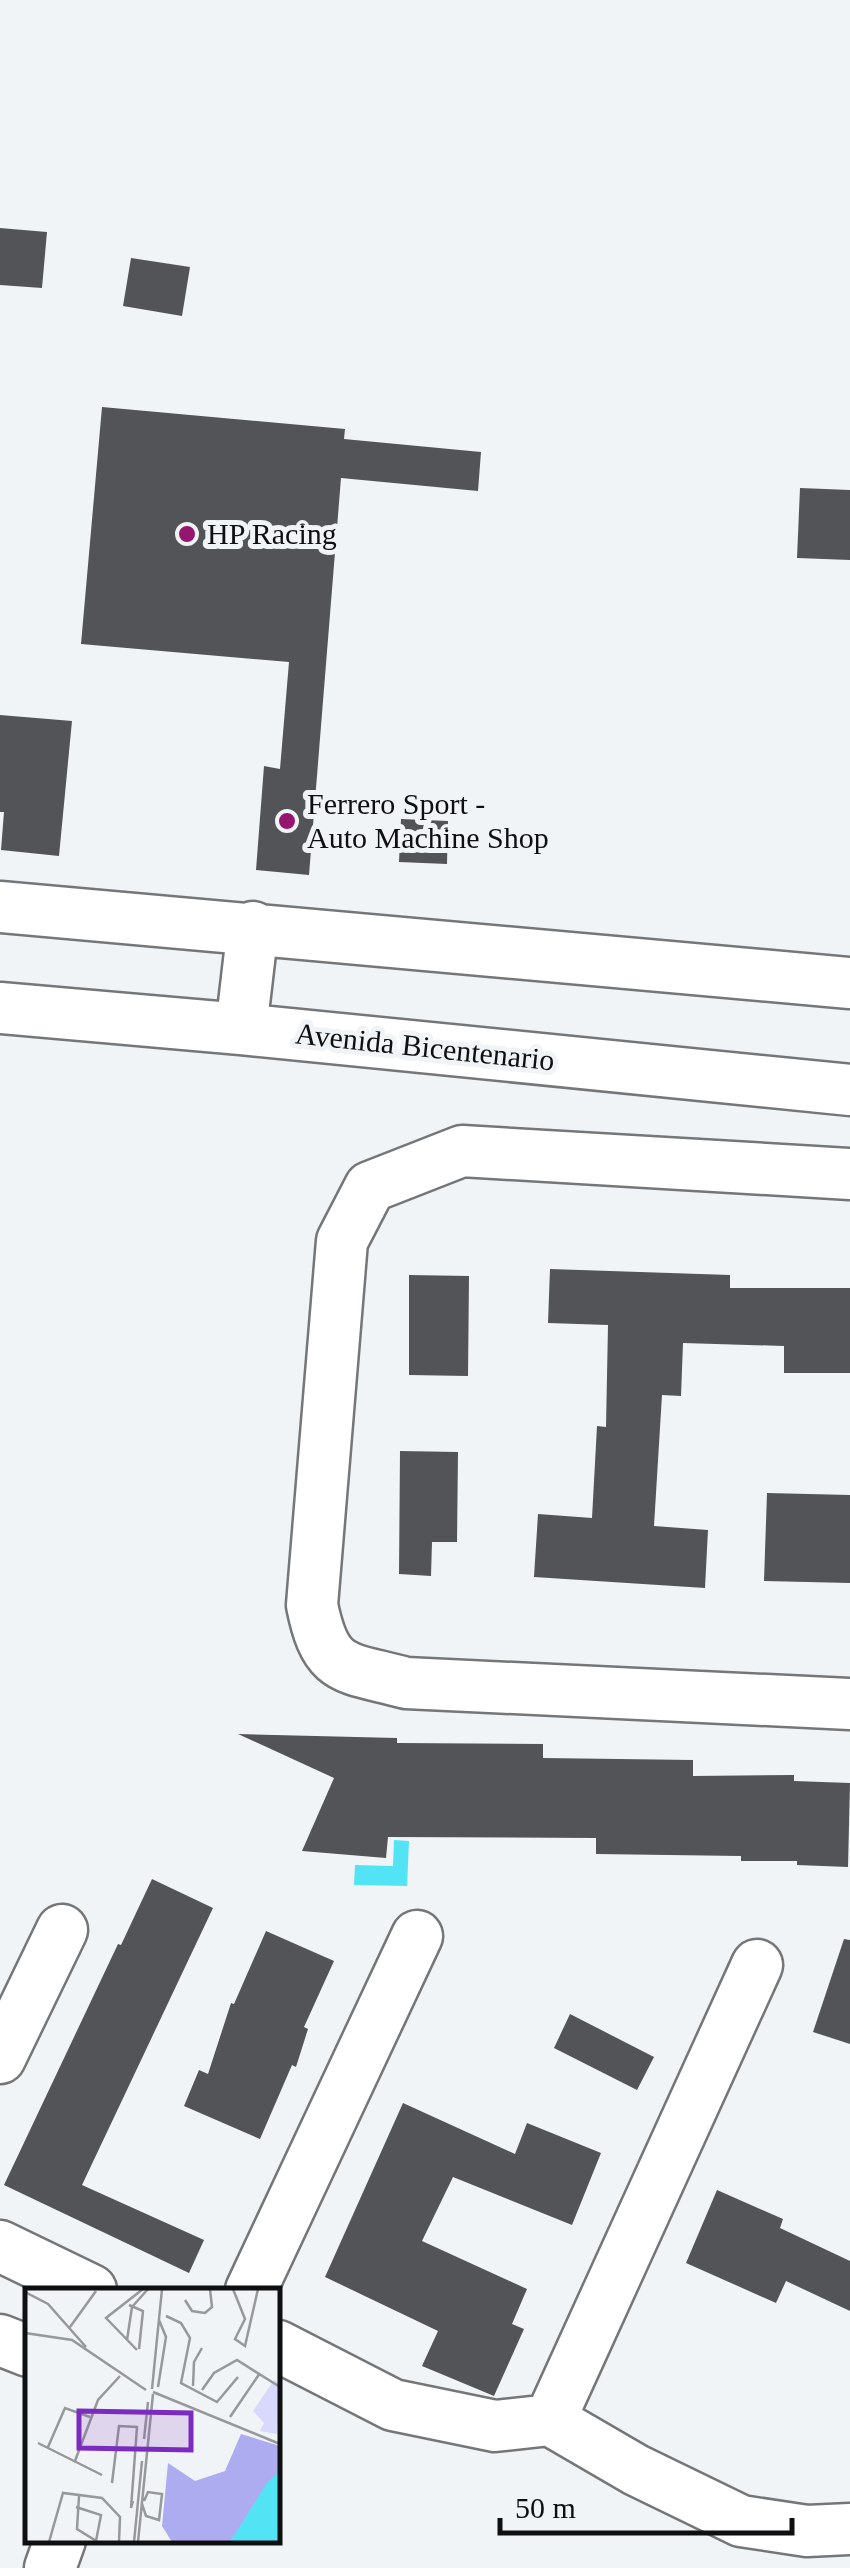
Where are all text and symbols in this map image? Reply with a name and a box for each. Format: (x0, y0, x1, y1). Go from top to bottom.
place label: HP Racing (207, 517, 337, 550)
marker: HP Racing (176, 523, 198, 545)
place label: Ferrero Sport - Auto Machine Shop (307, 787, 549, 854)
marker: Ferrero Sport - Auto Machine Shop (276, 810, 298, 832)
street label: Avenida Bicentenario (294, 1016, 556, 1077)
inset map (25, 2288, 280, 2543)
scale bar (500, 2473, 792, 2535)
text: 50 m (515, 2491, 576, 2524)

